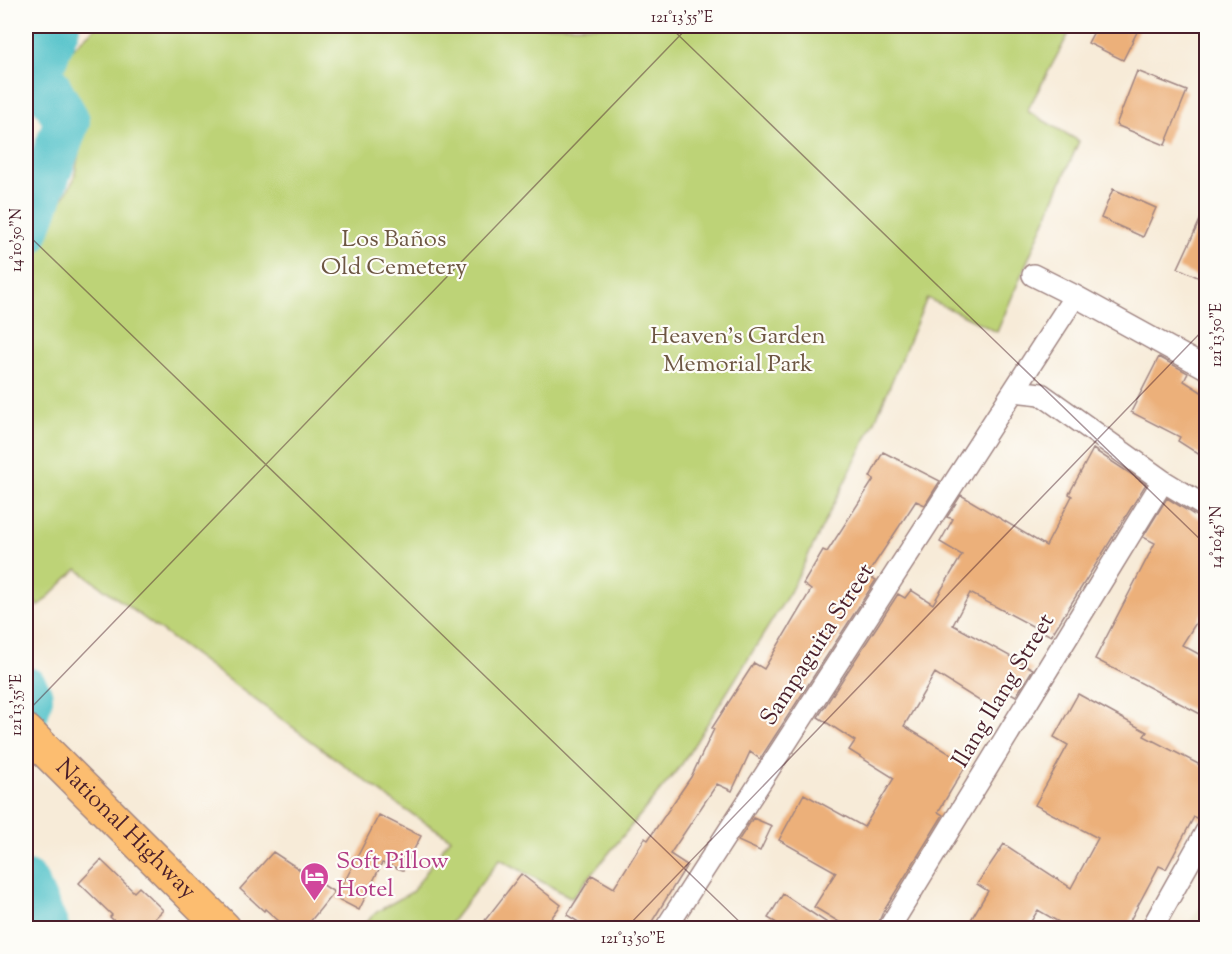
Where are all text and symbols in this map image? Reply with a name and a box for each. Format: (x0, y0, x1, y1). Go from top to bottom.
text: 121°13'55"E (651, 8, 713, 29)
text: 14°10'50"N (7, 208, 28, 272)
park label: Los Baños Old Cemetery (321, 223, 467, 285)
text: 121°13'50"E (1207, 303, 1228, 367)
park label: Heaven's Garden Memorial Park (650, 320, 826, 382)
text: 14°10'45"N (1207, 506, 1228, 568)
street label: Sampaguita Street (753, 557, 883, 733)
street label: Ilang Ilang Street (944, 607, 1064, 775)
text: 121°13'55"E (7, 674, 28, 736)
street label: National Highway (47, 752, 204, 908)
place label: Soft Pillow Hotel (336, 845, 449, 907)
hotel icon: Soft Pillow Hotel (299, 860, 331, 902)
text: 121°13'50"E (601, 929, 665, 950)

